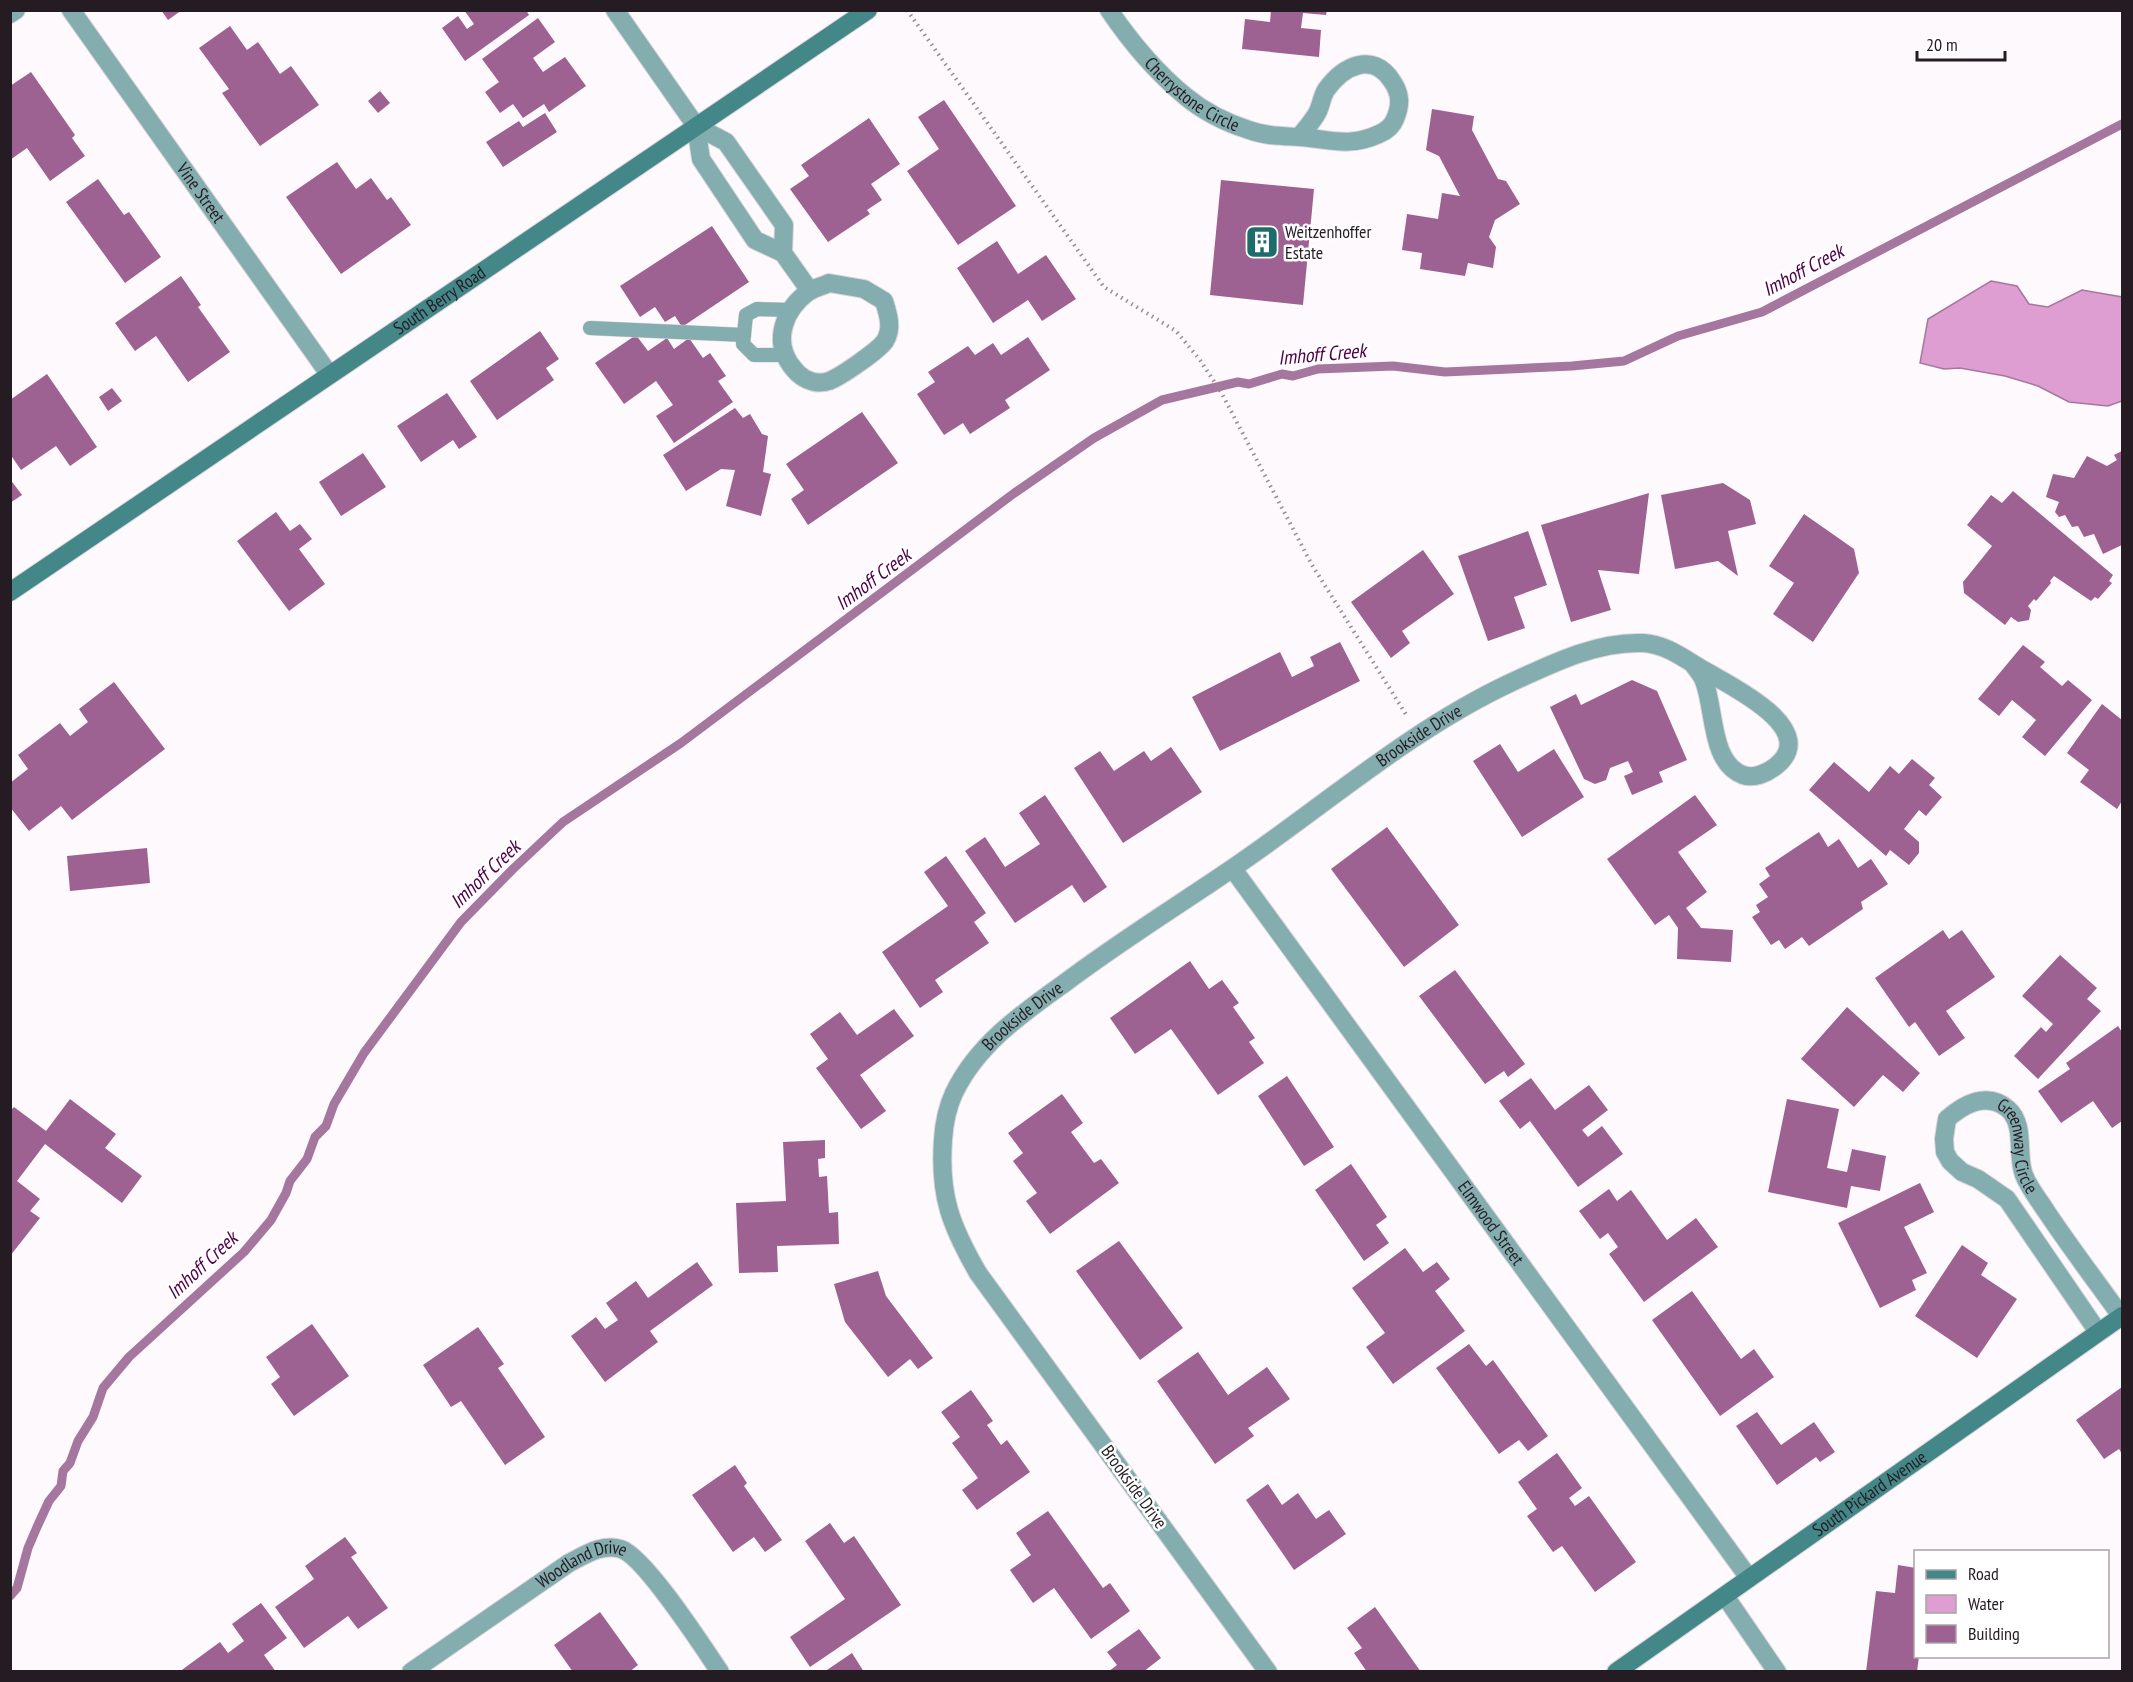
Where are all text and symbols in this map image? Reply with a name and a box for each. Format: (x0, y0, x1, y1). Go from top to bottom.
scale bar (1917, 24, 2006, 62)
text: 20 m (1926, 33, 1958, 56)
street label: Cherrystone Circle (1140, 52, 1243, 137)
street label: Vine Street (171, 157, 230, 227)
place label: Weitzenhoffer Estate (1285, 220, 1371, 264)
building icon: Weitzenhoffer Estate (1244, 224, 1280, 260)
water label: Imhoff Creek (1758, 237, 1850, 302)
street label: South Berry Road (389, 261, 490, 340)
water label: Imhoff Creek (1277, 337, 1369, 371)
water label: Imhoff Creek (830, 541, 918, 616)
street label: Brookside Drive (1371, 699, 1466, 772)
water label: Imhoff Creek (444, 833, 527, 914)
street label: Brookside Drive (977, 976, 1067, 1055)
street label: Greenway Circle (1993, 1093, 2043, 1198)
street label: Elmwood Street (1453, 1176, 1529, 1270)
water label: Imhoff Creek (161, 1224, 245, 1304)
street label: Brookside Drive (1096, 1440, 1172, 1533)
street label: South Pickard Avenue (1808, 1445, 1931, 1541)
street label: Woodland Drive (532, 1535, 631, 1593)
legend (1914, 1550, 2109, 1658)
text: Road (1968, 1562, 1999, 1585)
text: Water (1968, 1592, 2004, 1615)
text: Building (1968, 1622, 2020, 1645)

